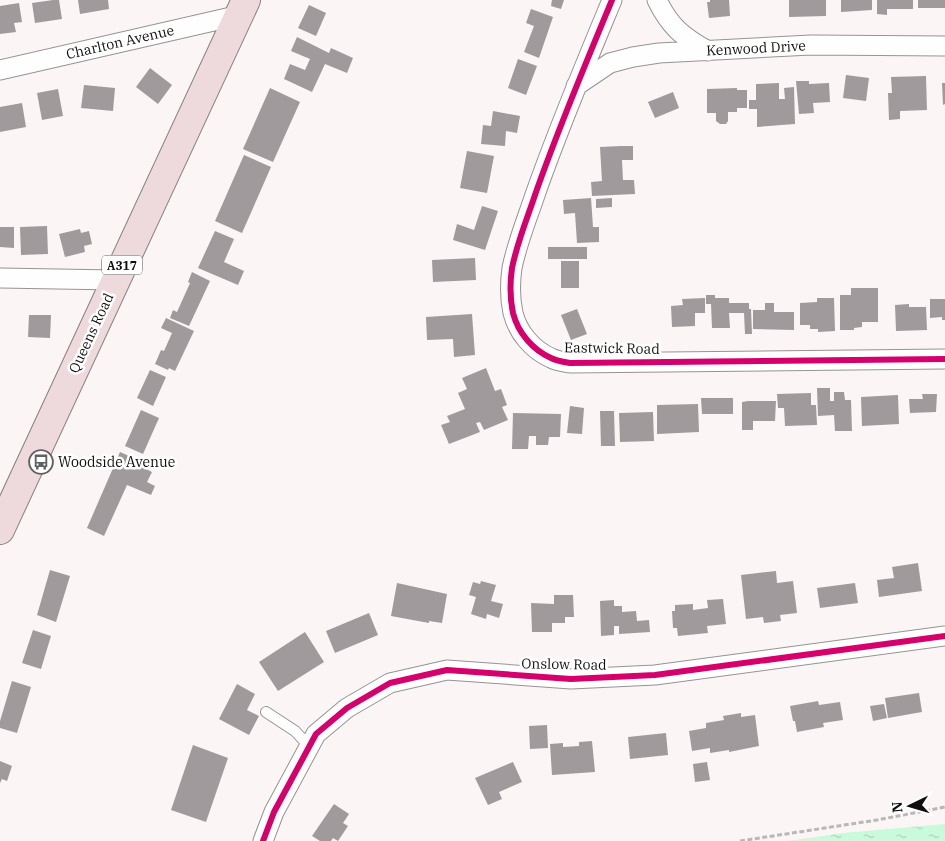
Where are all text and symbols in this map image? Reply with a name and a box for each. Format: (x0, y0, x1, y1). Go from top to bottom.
street label: Charlton Avenue (64, 21, 176, 63)
street label: Kenwood Drive (706, 36, 806, 60)
road number: A317 (102, 256, 142, 274)
street label: Queens Road (65, 290, 118, 376)
street label: Eastwick Road (564, 338, 660, 358)
bus stop icon: Woodside Avenue (28, 449, 54, 475)
place label: Woodside Avenue (58, 453, 175, 471)
street label: Onslow Road (521, 654, 607, 674)
north arrow (885, 781, 935, 831)
text: N (888, 801, 906, 813)

